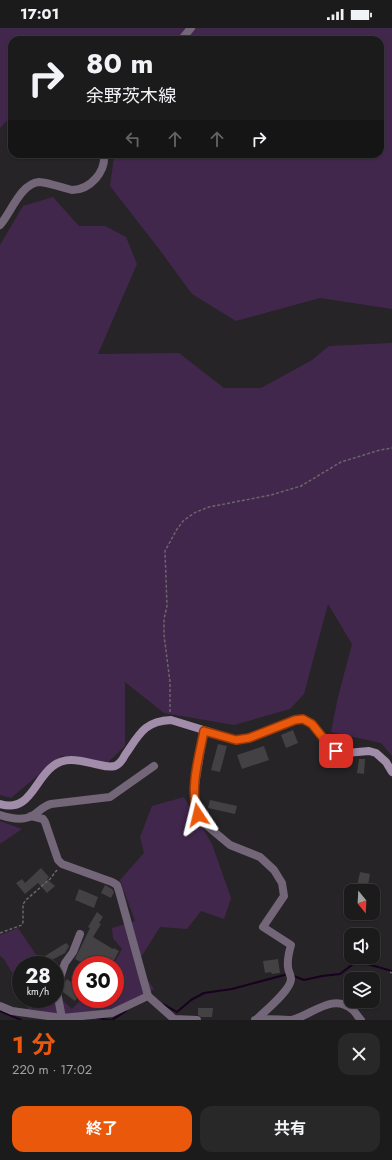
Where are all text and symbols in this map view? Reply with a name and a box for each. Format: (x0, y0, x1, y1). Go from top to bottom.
text: 17:01 (20, 3, 59, 25)
text: 80 m (86, 43, 153, 84)
icon: right (20, 52, 72, 104)
text: 余野茨木線 (86, 83, 176, 109)
icon: left (122, 128, 144, 150)
icon: ahead (164, 128, 186, 150)
icon: ahead (206, 128, 228, 150)
icon: right (248, 128, 270, 150)
pin (319, 734, 353, 768)
icon: arrive (325, 740, 347, 762)
position arrow (177, 794, 219, 836)
north arrow (344, 884, 380, 920)
map controls (344, 884, 380, 1008)
button: sound (344, 928, 380, 964)
speed limit sign: 30 (72, 956, 124, 1008)
text: 28 (25, 962, 51, 991)
button: layers (344, 972, 380, 1008)
text: km/h (27, 984, 49, 999)
text: 1 分 (12, 1027, 55, 1062)
button: close (338, 1033, 380, 1075)
text: 220 m · 17:02 (12, 1060, 92, 1079)
button: 終了 (12, 1106, 192, 1152)
button: 共有 (200, 1106, 380, 1152)

